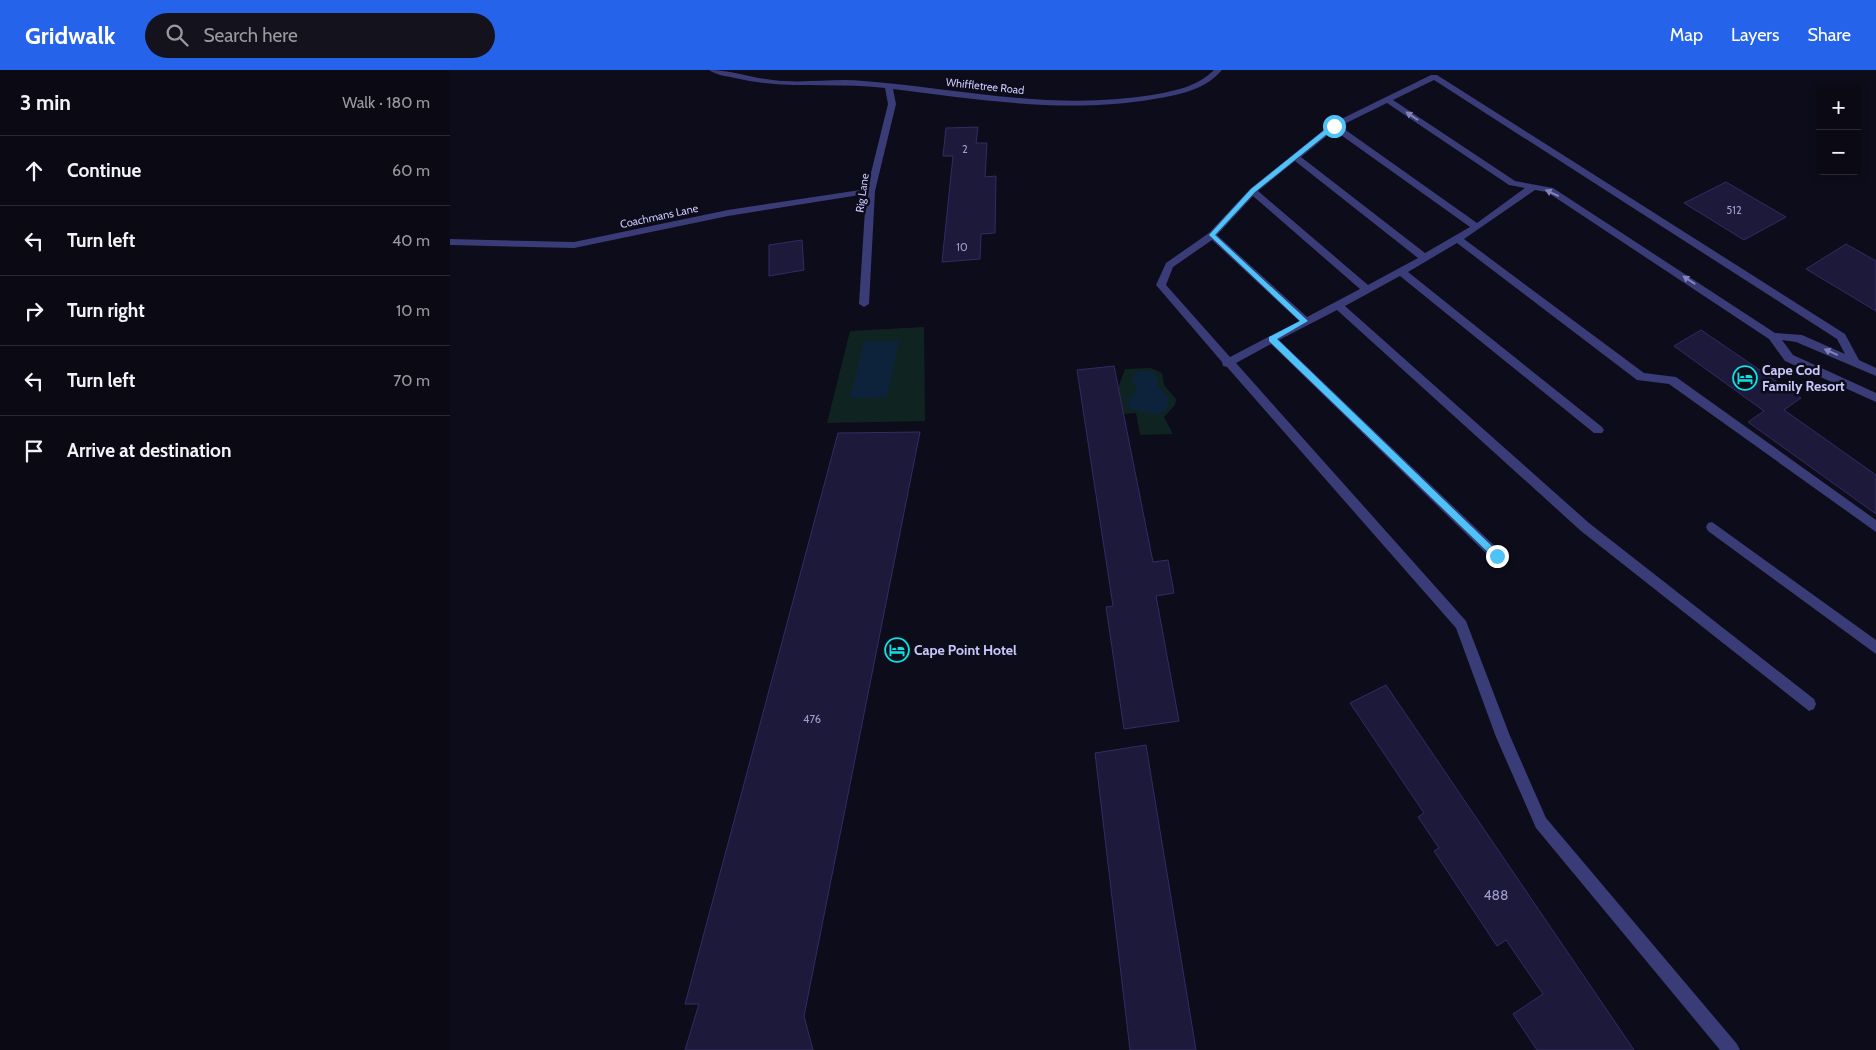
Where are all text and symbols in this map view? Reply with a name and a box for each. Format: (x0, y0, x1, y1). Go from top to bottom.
search box (145, 13, 495, 58)
text: Gridwalk (25, 21, 115, 50)
icon: search (163, 21, 191, 49)
text: Search here (203, 24, 298, 47)
text: Map (1670, 24, 1703, 46)
text: Layers (1731, 24, 1780, 46)
text: Share (1808, 24, 1851, 46)
street label: Whiffletree Road (945, 75, 1025, 97)
map controls (1816, 85, 1861, 175)
button: + (1816, 85, 1861, 130)
text: 3 min (20, 90, 71, 115)
text: Walk · 180 m (342, 93, 430, 112)
one-way arrow (1405, 111, 1418, 121)
route start (1323, 115, 1346, 138)
button: − (1816, 130, 1861, 175)
house number: 2 (962, 142, 968, 156)
icon: ahead (20, 157, 48, 185)
text: Continue (67, 159, 141, 182)
text: 60 m (392, 161, 430, 180)
street label: Rig Lane (852, 172, 872, 213)
one-way arrow (1545, 188, 1559, 196)
street label: Coachmans Lane (619, 201, 700, 231)
house number: 512 (1726, 203, 1742, 217)
icon: left (20, 227, 48, 255)
text: Turn left (67, 229, 135, 252)
text: 40 m (392, 231, 430, 250)
house number: 10 (956, 240, 968, 254)
one-way arrow (1682, 276, 1695, 285)
icon: right (20, 297, 48, 325)
text: Turn right (67, 299, 145, 322)
text: 10 m (396, 301, 430, 320)
one-way arrow (1824, 348, 1838, 356)
place label: Cape Cod Family Resort (1762, 361, 1845, 395)
hotel icon: Cape Cod Family Resort (1732, 365, 1758, 391)
icon: left (20, 367, 48, 395)
text: Turn left (67, 369, 135, 392)
text: 70 m (393, 371, 430, 390)
icon: arrive (20, 437, 48, 465)
text: Arrive at destination (67, 439, 231, 462)
route end (1486, 545, 1509, 568)
hotel icon: Cape Point Hotel (884, 637, 910, 663)
place label: Cape Point Hotel (914, 641, 1017, 659)
house number: 476 (803, 712, 821, 726)
house number: 488 (1483, 886, 1509, 904)

